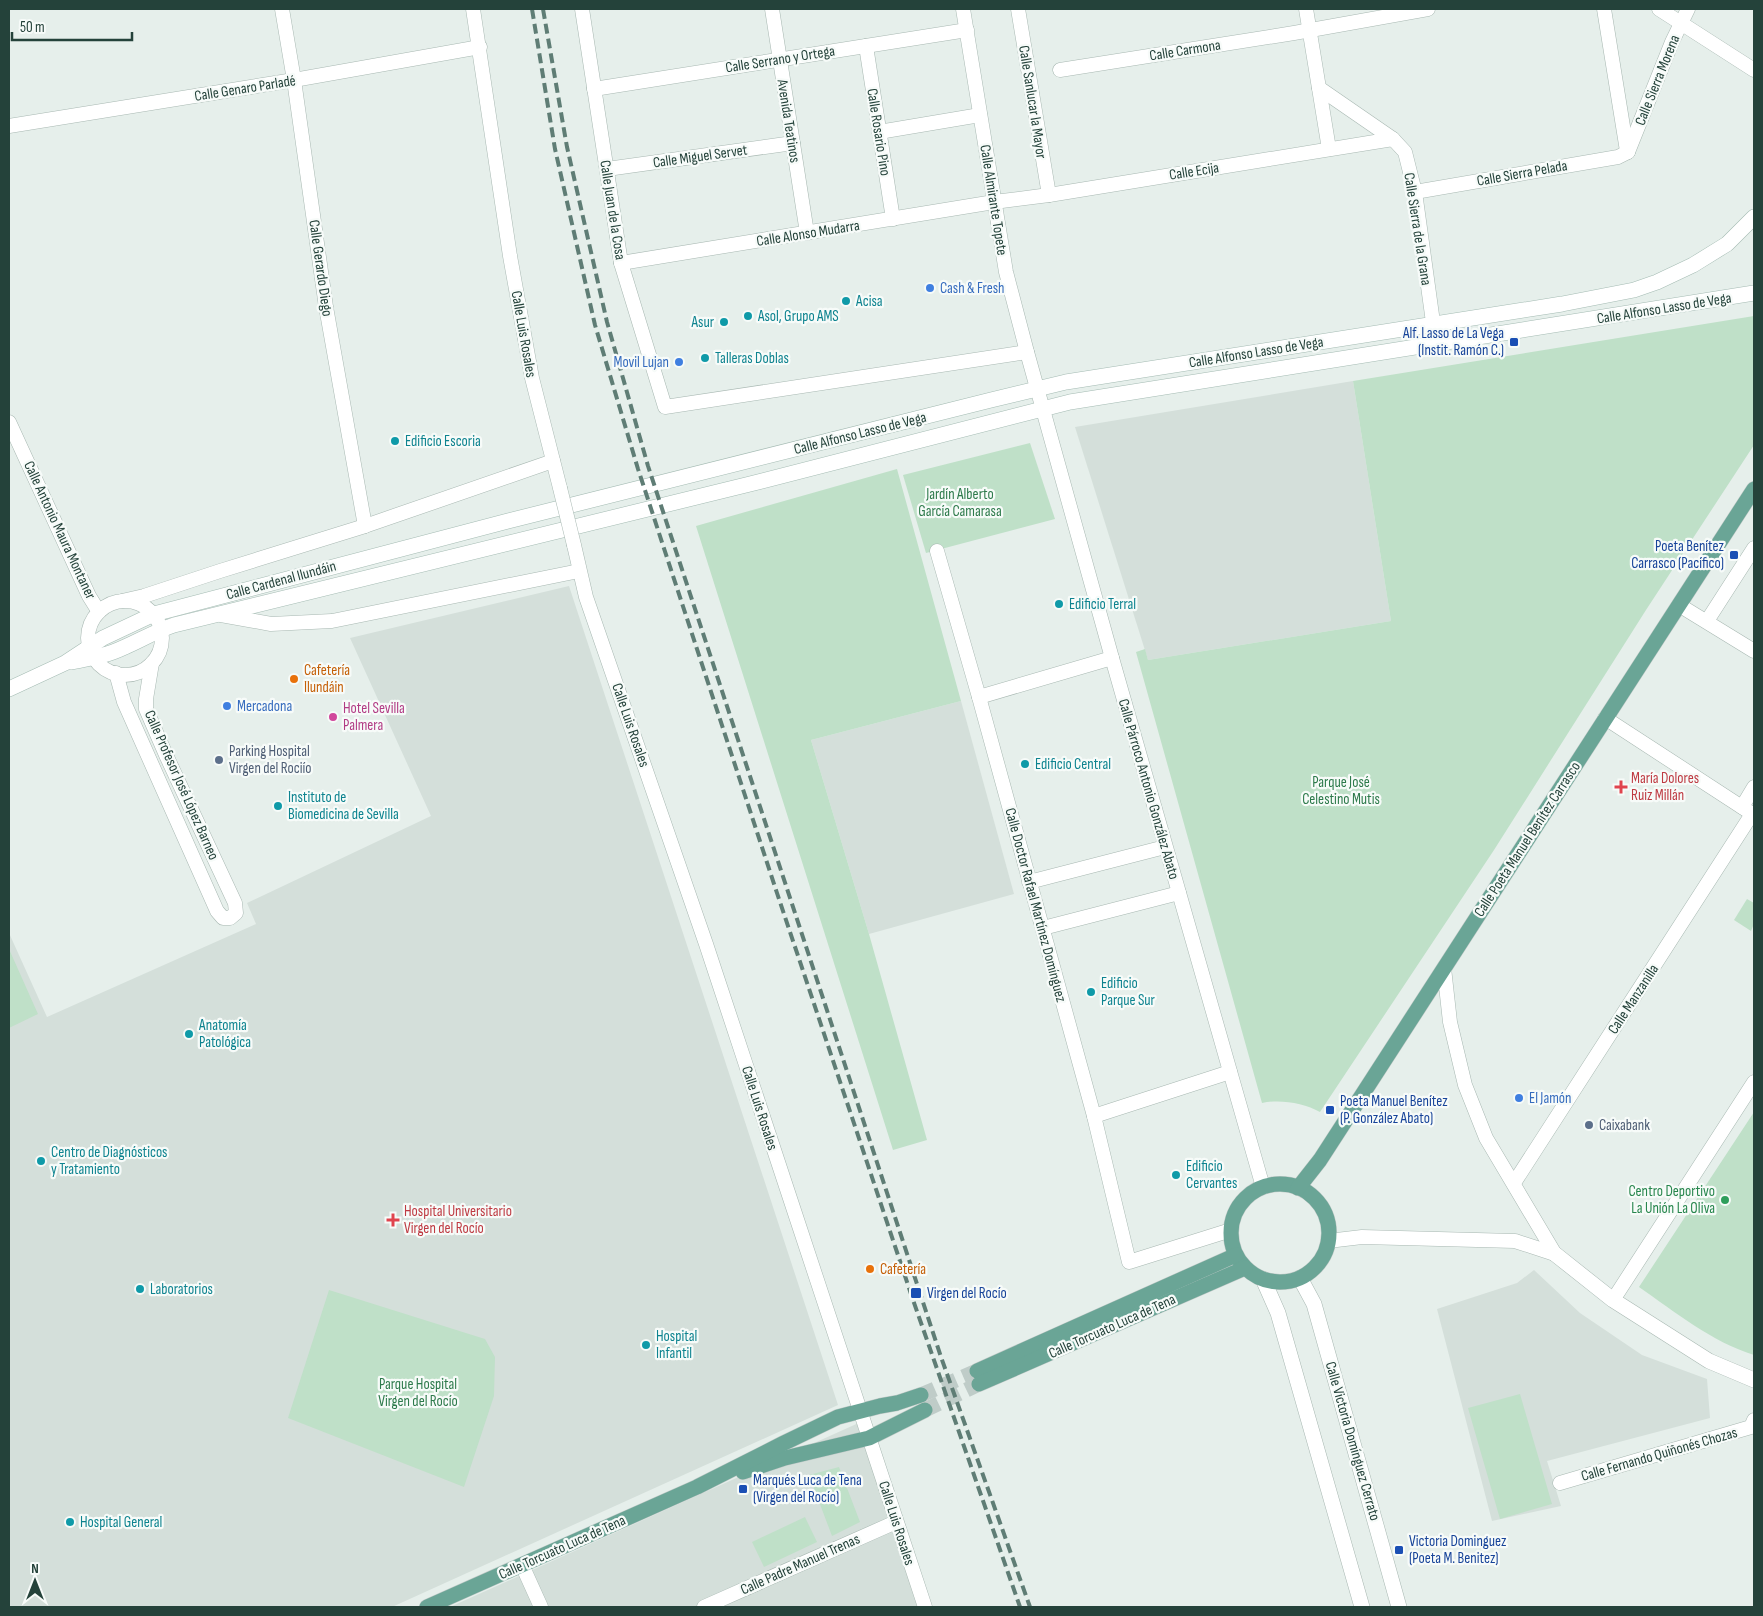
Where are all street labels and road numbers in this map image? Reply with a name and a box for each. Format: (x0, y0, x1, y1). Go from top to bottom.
street label: Calle Sierra Morena (1631, 32, 1684, 128)
street label: Calle Carmona (1148, 35, 1222, 66)
street label: Calle Serrano y Ortega (724, 41, 836, 78)
street label: Calle Sanlucar la Mayor (1014, 44, 1051, 161)
street label: Calle Genaro Parladé (193, 71, 297, 106)
street label: Avenida Teatinos (772, 77, 804, 164)
street label: Calle Rosario Pino (862, 87, 895, 177)
street label: Calle Miguel Servet (652, 140, 749, 173)
street label: Calle Almirante Topete (975, 143, 1012, 257)
street label: Calle Sierra Pelada (1475, 156, 1569, 191)
street label: Calle Ecija (1168, 158, 1221, 185)
street label: Calle Juan de la Cosa (595, 159, 630, 262)
street label: Calle Sierra de la Grana (1399, 171, 1436, 287)
street label: Calle Alonso Mudarra (755, 216, 861, 251)
street label: Calle Gerardo Diego (304, 218, 337, 318)
street label: Calle Alfonso Lasso de Vega (1595, 288, 1733, 329)
street label: Calle Luis Rosales (507, 289, 540, 379)
street label: Calle Alfonso Lasso de Vega (1187, 332, 1325, 373)
street label: Calle Alfonso Lasso de Vega (792, 408, 929, 459)
street label: Calle Antonio Maura Montaner (19, 458, 100, 603)
street label: Calle Cardenal Ilundáin (224, 557, 338, 604)
street label: Calle Luis Rosales (607, 681, 654, 770)
street label: Calle Párroco Antonio González Abato (1114, 697, 1183, 882)
street label: Calle Profesor José López Barneo (140, 707, 223, 863)
street label: Calle Poeta Manuel Benítez Carrasco (1470, 758, 1585, 920)
street label: Calle Doctor Rafael Martínez Domínguez (1000, 806, 1071, 1005)
street label: Calle Manzanilla (1604, 961, 1663, 1038)
street label: Calle Luis Rosales (737, 1064, 782, 1153)
street label: Calle Torcuato Luca de Tena (1046, 1290, 1179, 1363)
street label: Calle Victoria Domínguez Cerrato (1321, 1359, 1384, 1523)
street label: Calle Fernando Quiñonés Chozas (1579, 1423, 1739, 1486)
street label: Calle Luis Rosales (874, 1479, 919, 1568)
street label: Calle Torcuato Luca de Tena (496, 1511, 629, 1584)
street label: Calle Padre Manuel Trenas (738, 1530, 863, 1599)

